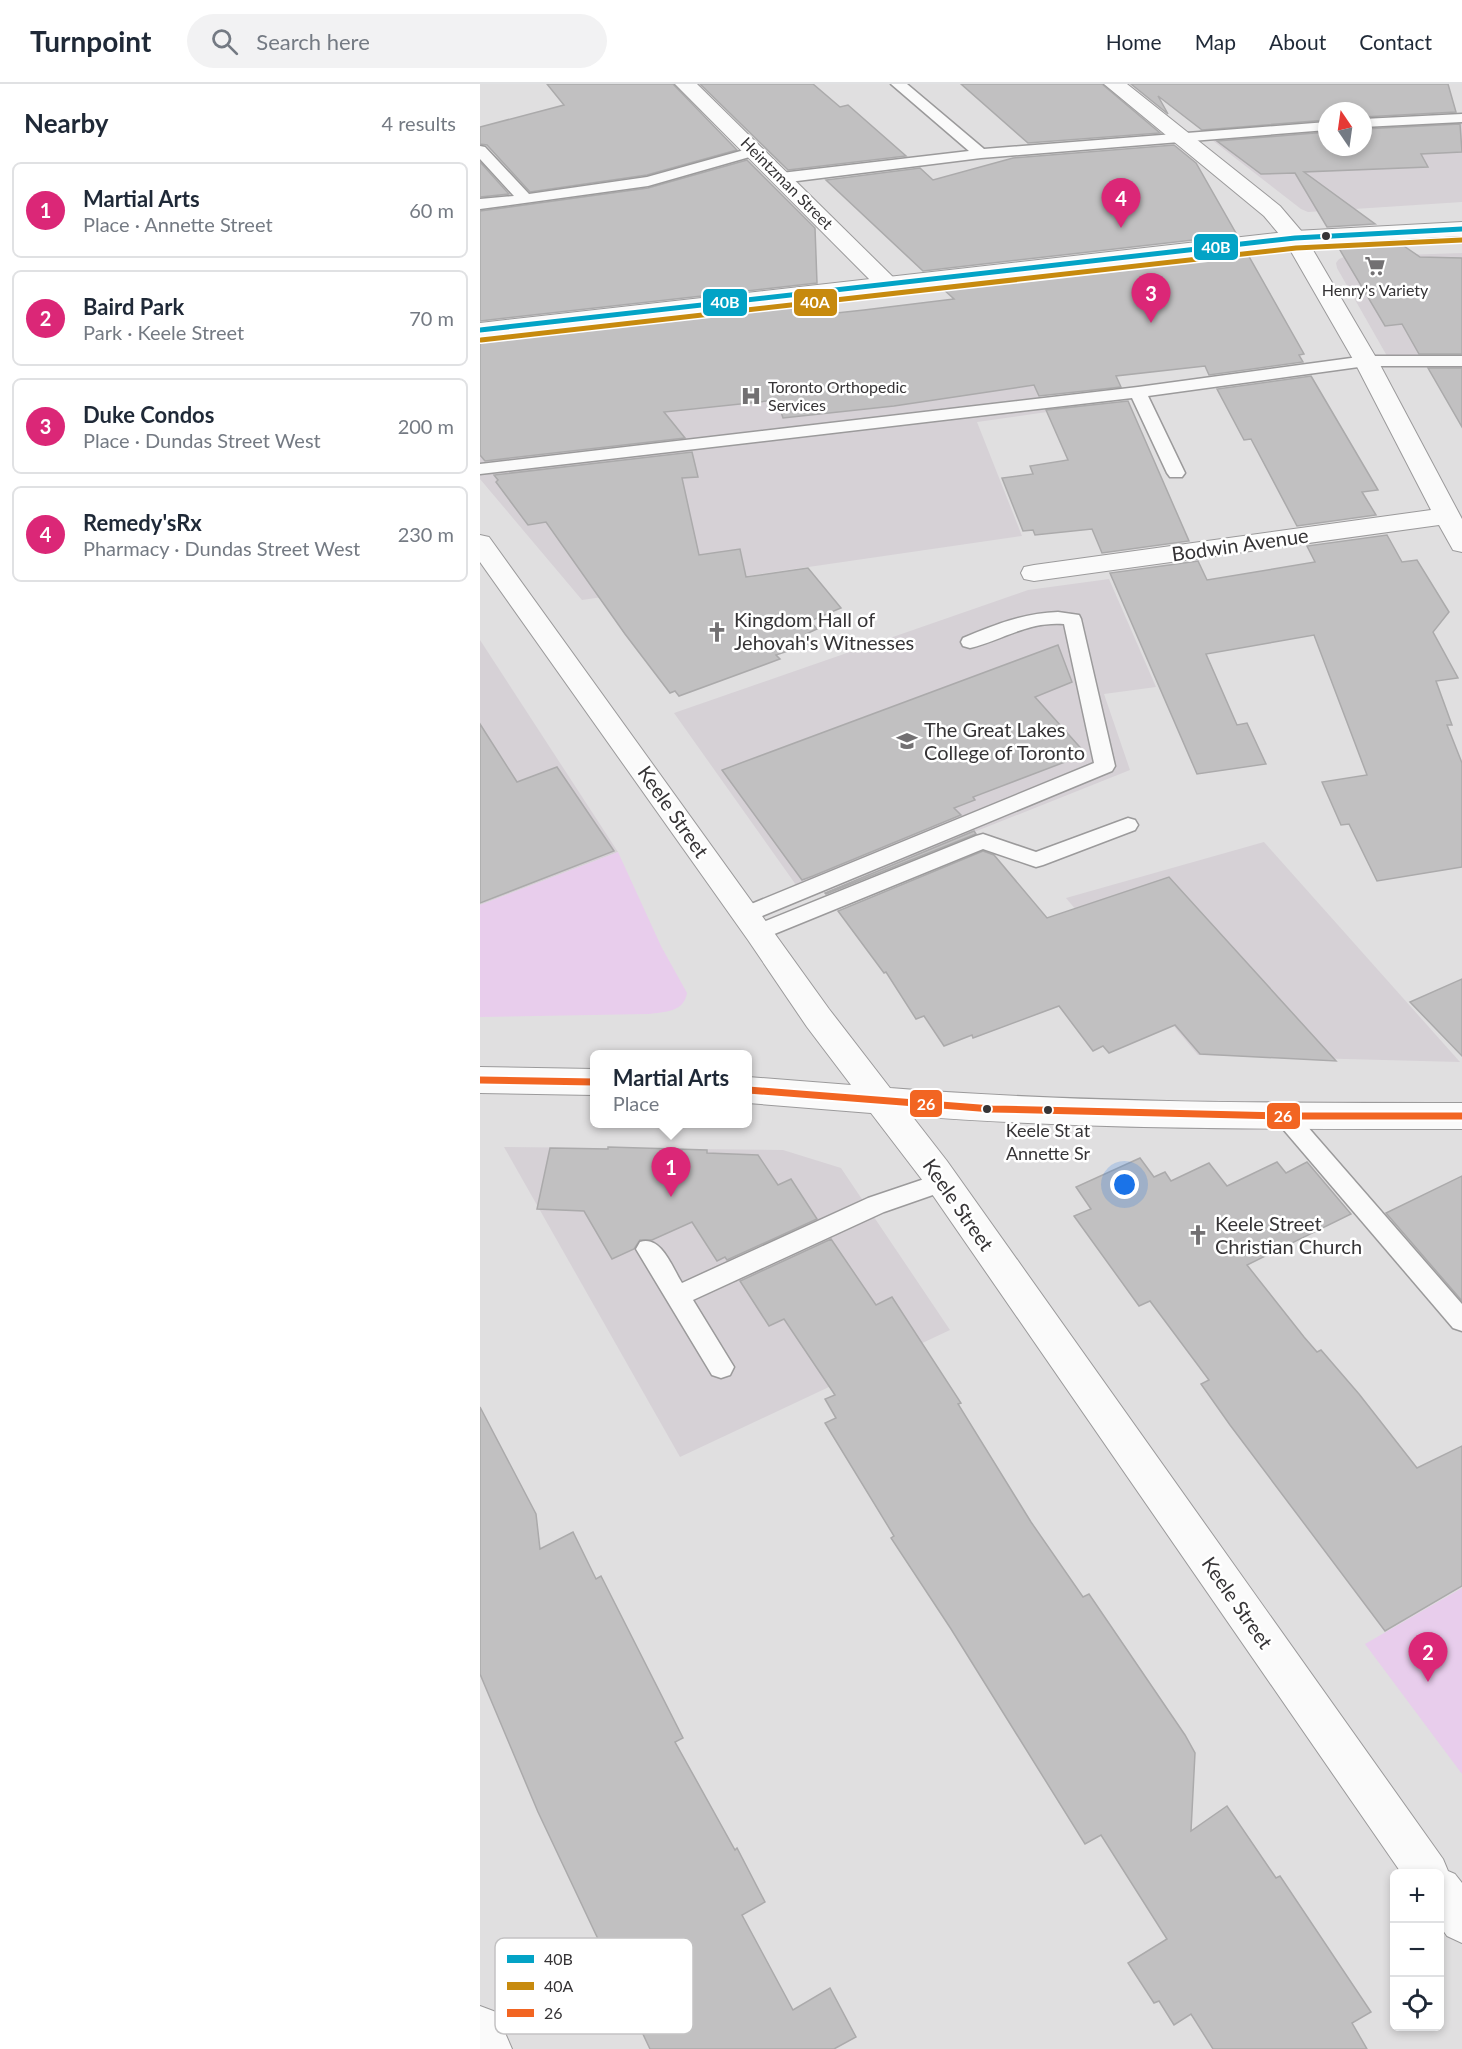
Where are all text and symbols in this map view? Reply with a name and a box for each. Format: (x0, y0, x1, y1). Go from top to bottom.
search box (187, 14, 607, 68)
text: Turnpoint (30, 24, 151, 58)
icon: search (208, 25, 241, 58)
text: Search here (256, 28, 370, 55)
text: Home (1106, 29, 1162, 54)
text: Map (1195, 29, 1236, 54)
text: About (1269, 29, 1326, 54)
text: Contact (1359, 29, 1432, 54)
north arrow (1318, 102, 1372, 156)
text: Nearby (24, 107, 109, 139)
text: 4 results (381, 111, 456, 135)
street label: Heintzman Street (737, 133, 837, 233)
pin: 4 (1102, 178, 1140, 228)
text: Martial Arts (83, 185, 200, 212)
text: 1 (40, 198, 51, 222)
text: 60 m (409, 198, 454, 222)
text: Place · Annette Street (83, 212, 273, 236)
unlabelled marker (1320, 230, 1332, 242)
line badge: 40B (1193, 233, 1239, 261)
text: 40B (1201, 237, 1231, 256)
supermarket icon: Henry's Variety (1363, 254, 1387, 278)
pin: 3 (1132, 274, 1170, 323)
place label: Henry's Variety (1322, 280, 1429, 299)
line badge: 40B (702, 288, 748, 317)
line badge: 40A (793, 288, 838, 317)
text: 40B (710, 292, 740, 311)
text: 40A (800, 292, 831, 311)
text: Baird Park (83, 293, 184, 320)
text: 2 (40, 306, 51, 330)
text: 70 m (409, 306, 454, 330)
text: Park · Keele Street (83, 320, 244, 344)
place label: Toronto Orthopedic Services (768, 377, 907, 414)
hospital icon: Toronto Orthopedic Services (739, 384, 763, 408)
text: Duke Condos (83, 401, 214, 428)
text: 3 (40, 414, 51, 438)
text: 200 m (398, 414, 454, 438)
text: Place · Dundas Street West (83, 428, 321, 452)
text: Remedy'sRx (83, 509, 202, 536)
text: 4 (40, 522, 51, 546)
text: 230 m (398, 522, 454, 546)
street label: Bodwin Avenue (1170, 523, 1310, 565)
text: Pharmacy · Dundas Street West (83, 536, 360, 560)
place label: Kingdom Hall of Jehovah's Witnesses (734, 607, 914, 654)
church icon: Kingdom Hall of Jehovah's Witnesses (705, 620, 729, 644)
place label: The Great Lakes College of Toronto (924, 717, 1085, 764)
school or university icon: The Great Lakes College of Toronto (895, 729, 919, 753)
street label: Keele Street (633, 761, 714, 862)
popup (590, 1050, 752, 1128)
text: Martial Arts (613, 1064, 729, 1091)
line badge: 26 (909, 1089, 943, 1118)
text: Place (613, 1091, 659, 1115)
text: 26 (917, 1094, 935, 1113)
line badge: 26 (1266, 1102, 1301, 1130)
unlabelled marker (981, 1103, 993, 1115)
marker: Keele St at Annette Sr (1042, 1104, 1054, 1116)
text: 26 (1274, 1106, 1292, 1125)
place label: Keele St at Annette Sr (1006, 1119, 1091, 1164)
pin: 1 (652, 1148, 690, 1197)
street label: Keele Street (918, 1154, 999, 1255)
your location (1110, 1170, 1139, 1199)
place label: Keele Street Christian Church (1215, 1211, 1362, 1258)
church icon: Keele Street Christian Church (1186, 1223, 1210, 1247)
street label: Keele Street (1197, 1552, 1278, 1653)
pin: 2 (1408, 1632, 1448, 1682)
map controls (1390, 1869, 1444, 2031)
button: + (1390, 1869, 1444, 1923)
button: − (1390, 1923, 1444, 1977)
legend (495, 1938, 693, 2034)
text: 40B (544, 1949, 573, 1968)
text: 40A (544, 1976, 574, 1995)
button: locate (1390, 1977, 1444, 2031)
text: 26 (544, 2003, 563, 2022)

